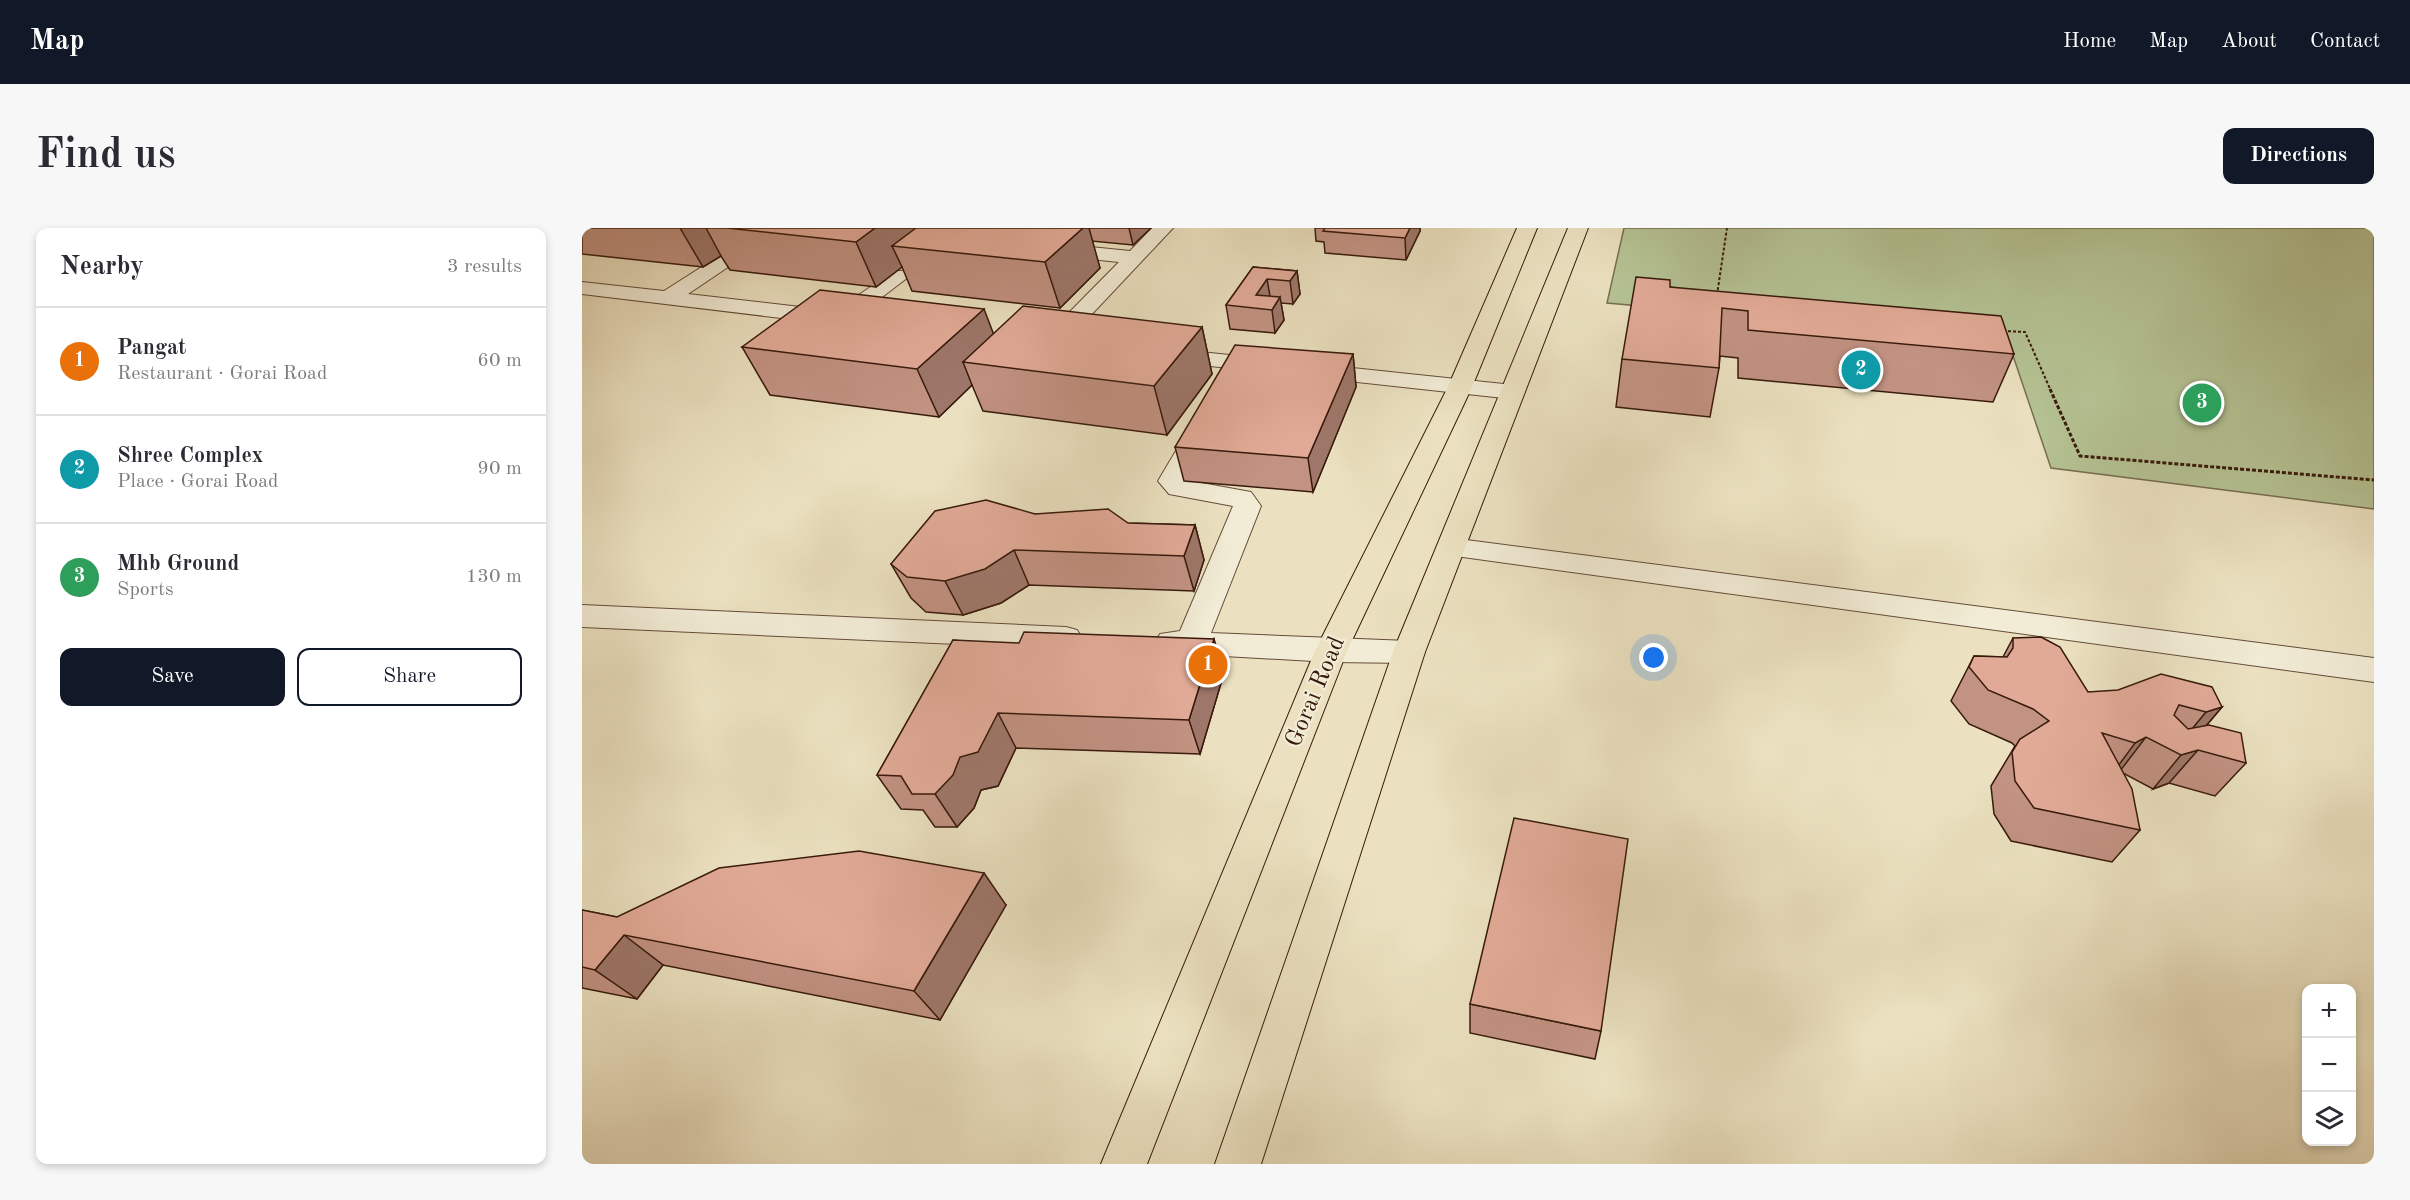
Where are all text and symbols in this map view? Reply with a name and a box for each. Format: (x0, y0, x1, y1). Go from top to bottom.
text: Map (30, 28, 84, 56)
text: Home (2063, 31, 2116, 52)
text: Map (2149, 31, 2188, 52)
text: About (2221, 31, 2277, 52)
text: Contact (2310, 31, 2380, 52)
button: Directions (2223, 128, 2374, 184)
text: Find us (36, 135, 175, 177)
text: Nearby (60, 254, 144, 280)
text: 3 results (447, 257, 522, 277)
text: Pangat (117, 337, 186, 359)
pin: 2 (1842, 348, 1880, 392)
text: 1 (74, 351, 85, 371)
text: 60 m (477, 351, 522, 371)
text: Restaurant · Gorai Road (117, 364, 327, 384)
pin: 3 (2182, 380, 2222, 426)
text: Shree Complex (117, 445, 263, 467)
text: 2 (74, 459, 85, 479)
text: 90 m (477, 459, 522, 479)
text: Place · Gorai Road (117, 472, 279, 492)
text: Mhb Ground (117, 553, 239, 575)
text: 3 (74, 567, 85, 587)
text: 130 m (466, 567, 522, 587)
text: Sports (117, 580, 174, 600)
street label: Gorai Road (1282, 633, 1350, 751)
pin: 1 (1188, 642, 1228, 688)
your location (1639, 643, 1668, 672)
button: Save (60, 648, 285, 706)
button: Share (297, 648, 522, 706)
map controls (2302, 984, 2356, 1146)
button: + (2302, 984, 2356, 1038)
button: − (2302, 1038, 2356, 1092)
button: layers (2302, 1092, 2356, 1146)

